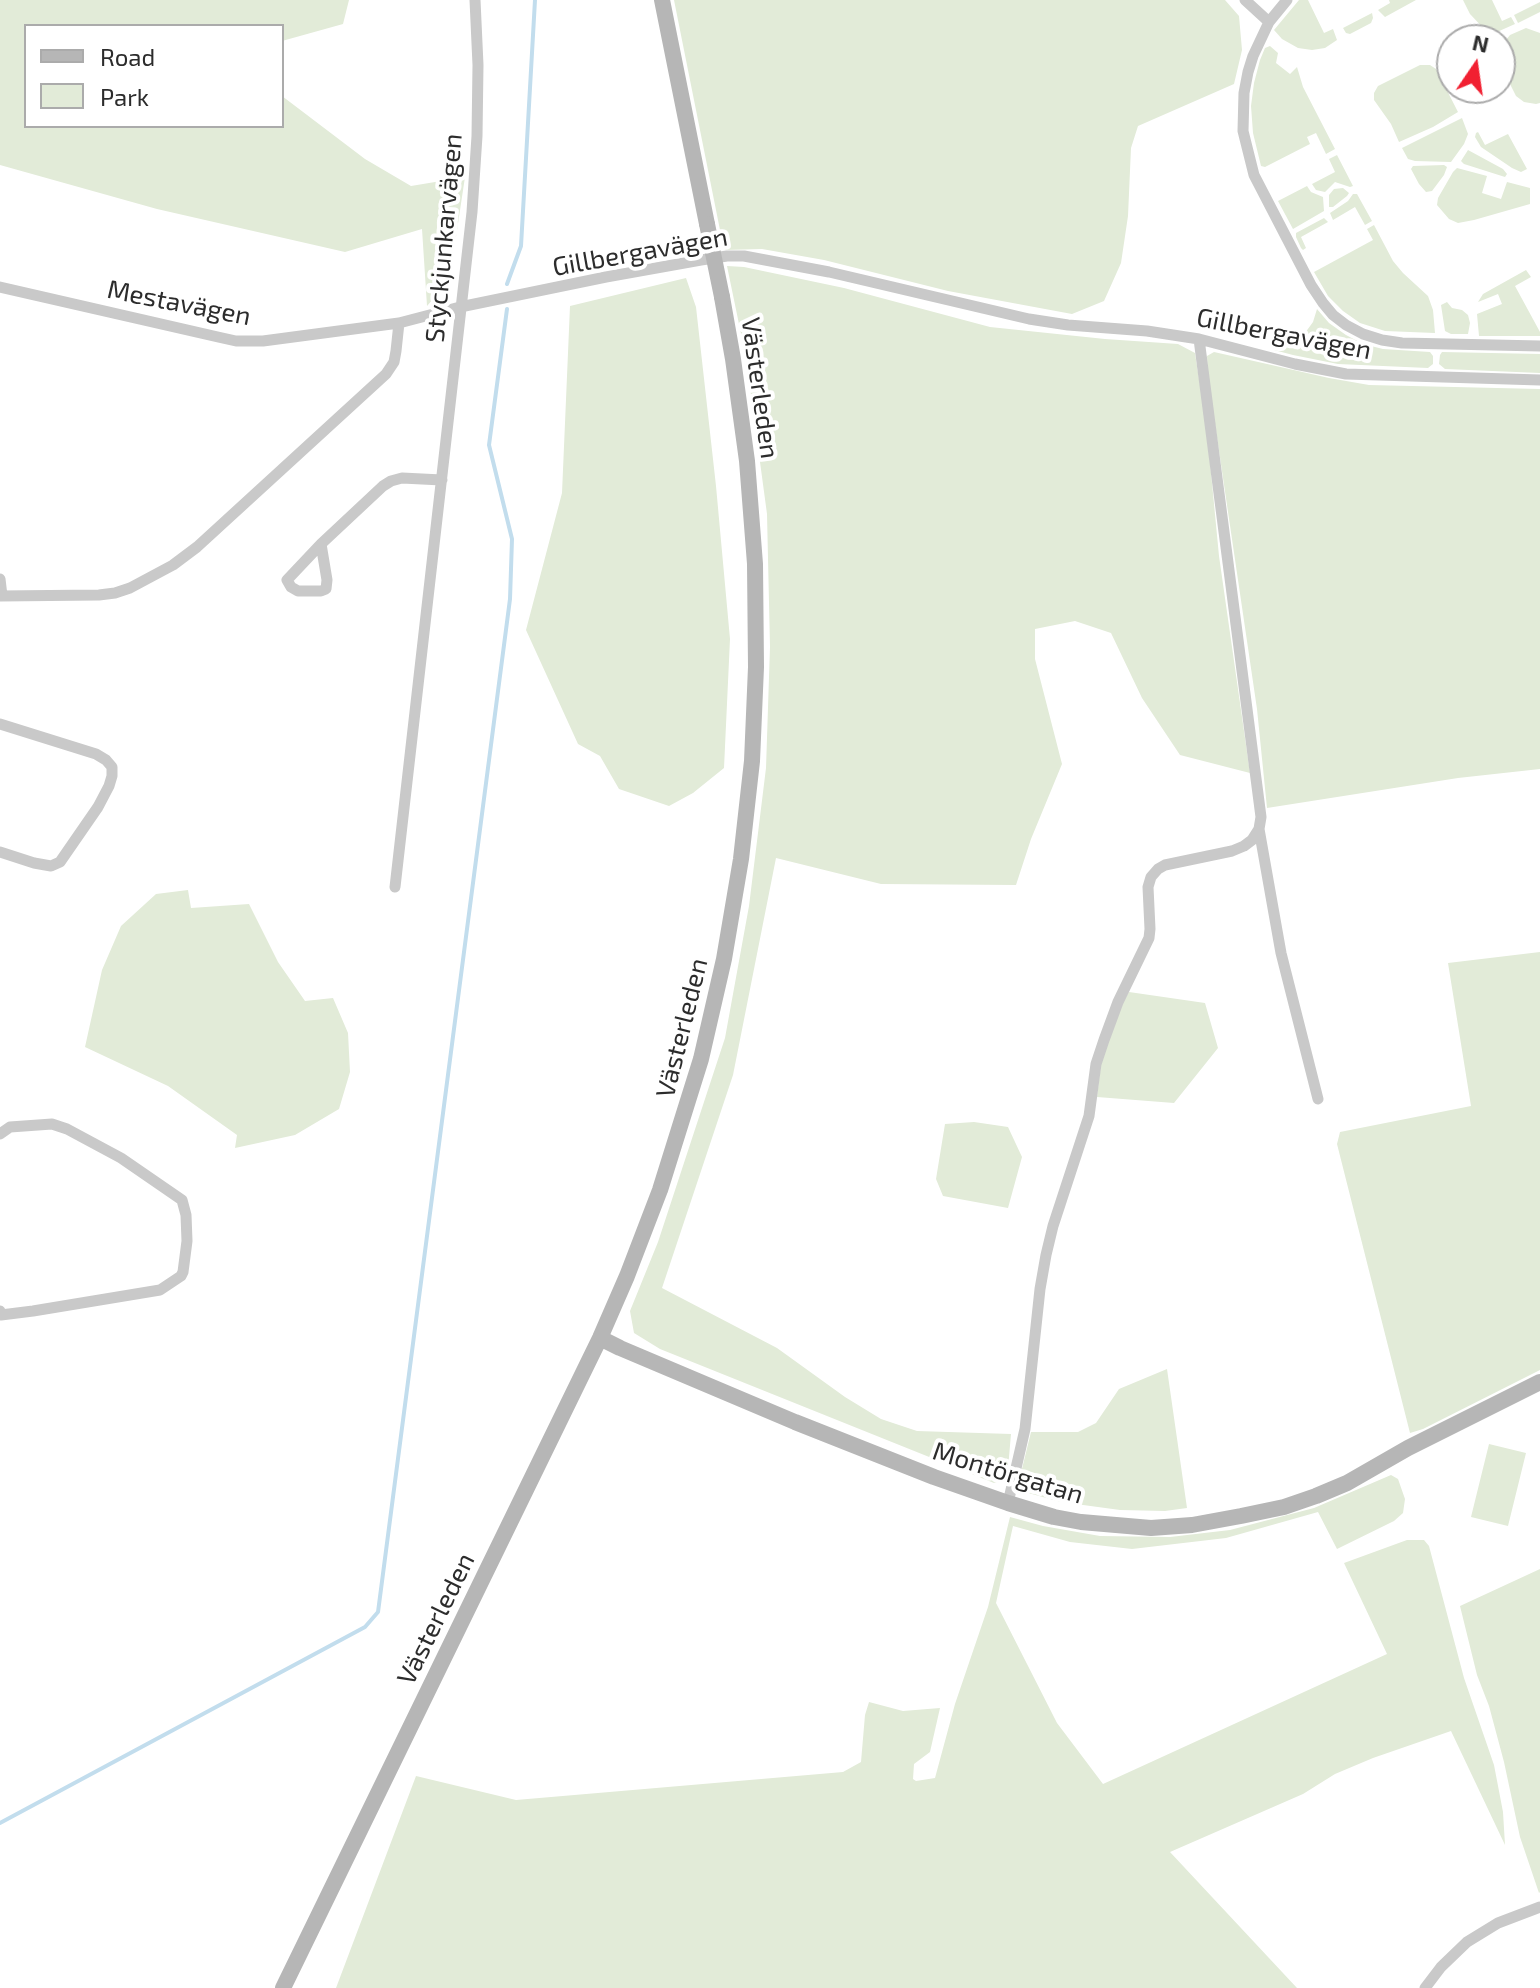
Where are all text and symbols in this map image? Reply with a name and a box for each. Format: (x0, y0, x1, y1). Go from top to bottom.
legend (24, 24, 284, 128)
north arrow (1436, 24, 1516, 104)
text: N (1470, 28, 1492, 57)
text: Road (100, 42, 155, 71)
text: Park (100, 82, 149, 111)
street label: Styckjunkarvägen (419, 132, 469, 344)
street label: Gillbergavägen (550, 221, 730, 283)
street label: Mestavägen (105, 274, 253, 332)
street label: Gillbergavägen (1194, 302, 1374, 366)
street label: Västerleden (735, 315, 785, 461)
street label: Västerleden (650, 955, 714, 1101)
street label: Montörgatan (929, 1435, 1087, 1511)
street label: Västerleden (391, 1548, 481, 1690)

